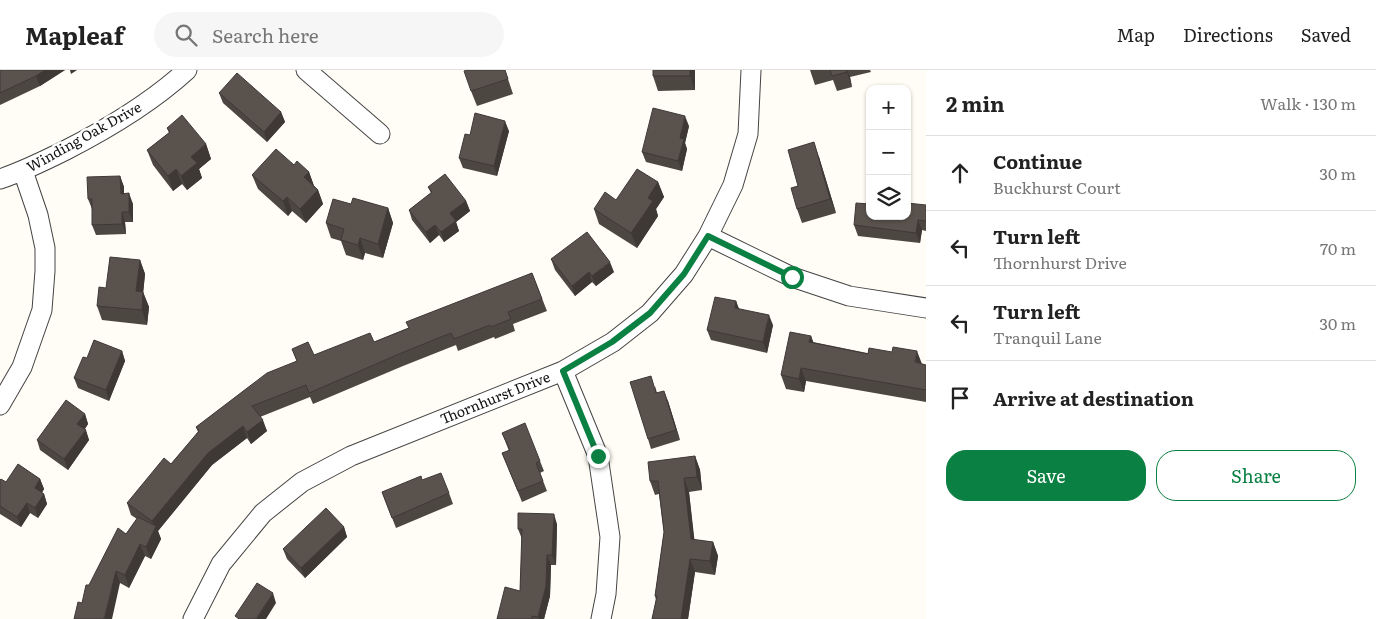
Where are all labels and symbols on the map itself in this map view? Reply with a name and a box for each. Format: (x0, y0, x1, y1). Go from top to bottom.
street label: Winding Oak Drive (23, 96, 144, 176)
route start (781, 266, 804, 289)
street label: Thornhurst Drive (437, 366, 553, 428)
route end (587, 445, 610, 468)

